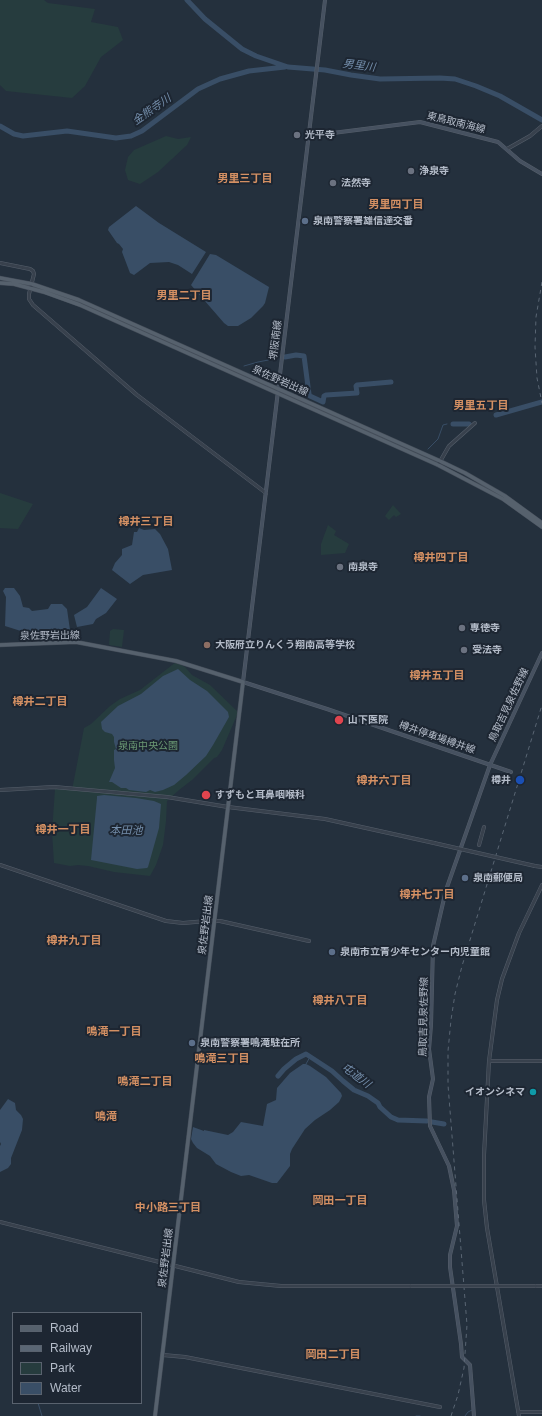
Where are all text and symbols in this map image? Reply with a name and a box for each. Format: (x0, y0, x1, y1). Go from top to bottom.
water label: 男里川 (342, 57, 376, 75)
water label: 金熊寺川 (130, 92, 174, 128)
street label: 東鳥取南海線 (425, 110, 487, 136)
place label: 光平寺 (305, 129, 335, 141)
marker: 光平寺 (292, 130, 302, 140)
place label: 浄泉寺 (419, 165, 449, 177)
marker: 浄泉寺 (406, 166, 416, 176)
district label: 男里三丁目 (218, 172, 272, 186)
place label: 法然寺 (341, 177, 371, 189)
marker: 法然寺 (328, 178, 338, 188)
district label: 男里四丁目 (369, 198, 423, 212)
place label: 泉南警察署雄信達交番 (313, 215, 413, 227)
marker: 泉南警察署雄信達交番 (300, 216, 310, 226)
district label: 男里二丁目 (157, 289, 211, 303)
street label: 堺阪南線 (268, 319, 284, 361)
street label: 泉佐野岩出線 (250, 363, 310, 399)
district label: 男里五丁目 (454, 399, 508, 413)
district label: 樽井三丁目 (119, 515, 173, 529)
district label: 樽井四丁目 (414, 551, 468, 565)
place label: 南泉寺 (348, 561, 378, 573)
marker: 南泉寺 (335, 562, 345, 572)
place label: 専徳寺 (470, 622, 500, 634)
marker: 専徳寺 (457, 623, 467, 633)
street label: 泉佐野岩出線 (20, 629, 80, 643)
place label: 大阪府立りんくう翔南高等学校 (215, 639, 355, 651)
marker: 大阪府立りんくう翔南高等学校 (202, 640, 212, 650)
place label: 受法寺 (472, 644, 502, 656)
marker: 受法寺 (459, 645, 469, 655)
street label: 鳥取吉見泉佐野線 (487, 666, 531, 744)
district label: 樽井五丁目 (410, 669, 464, 683)
district label: 樽井二丁目 (13, 695, 67, 709)
marker: 山下医院 (333, 714, 345, 726)
place label: 山下医院 (348, 714, 388, 726)
street label: 樽井停車場樽井線 (397, 719, 477, 757)
park label: 泉南中央公園 (118, 740, 178, 752)
district label: 樽井六丁目 (357, 774, 411, 788)
place label: 樽井 (491, 774, 511, 786)
marker: 樽井 (514, 774, 526, 786)
marker: すずもと耳鼻咽喉科 (200, 789, 212, 801)
place label: すずもと耳鼻咽喉科 (215, 789, 305, 801)
district label: 樽井一丁目 (36, 823, 90, 837)
water label: 本田池 (110, 824, 142, 838)
place label: 泉南郵便局 (473, 872, 523, 884)
marker: 泉南郵便局 (460, 873, 470, 883)
district label: 樽井七丁目 (400, 888, 454, 902)
street label: 泉佐野岩出線 (196, 894, 216, 956)
district label: 樽井九丁目 (47, 934, 101, 948)
place label: 泉南市立青少年センター内児童館 (340, 946, 490, 958)
marker: 泉南市立青少年センター内児童館 (327, 947, 337, 957)
street label: 鳥取吉見泉佐野線 (417, 977, 431, 1057)
district label: 樽井八丁目 (313, 994, 367, 1008)
district label: 鳴滝一丁目 (87, 1025, 141, 1039)
place label: 泉南警察署鳴滝駐在所 (200, 1037, 300, 1049)
marker: 泉南警察署鳴滝駐在所 (187, 1038, 197, 1048)
district label: 鳴滝三丁目 (195, 1052, 249, 1066)
water label: 屯道川 (339, 1061, 373, 1091)
district label: 鳴滝二丁目 (118, 1075, 172, 1089)
place label: イオンシネマ (465, 1086, 525, 1098)
marker: イオンシネマ (528, 1087, 538, 1097)
district label: 鳴滝 (95, 1110, 117, 1124)
district label: 岡田一丁目 (313, 1194, 367, 1208)
district label: 中小路三丁目 (135, 1201, 201, 1215)
street label: 泉佐野岩出線 (156, 1227, 176, 1289)
legend (12, 1312, 142, 1404)
text: Road (50, 1321, 79, 1335)
text: Railway (50, 1341, 92, 1355)
district label: 岡田二丁目 (306, 1348, 360, 1362)
text: Park (50, 1361, 75, 1375)
text: Water (50, 1381, 82, 1395)

